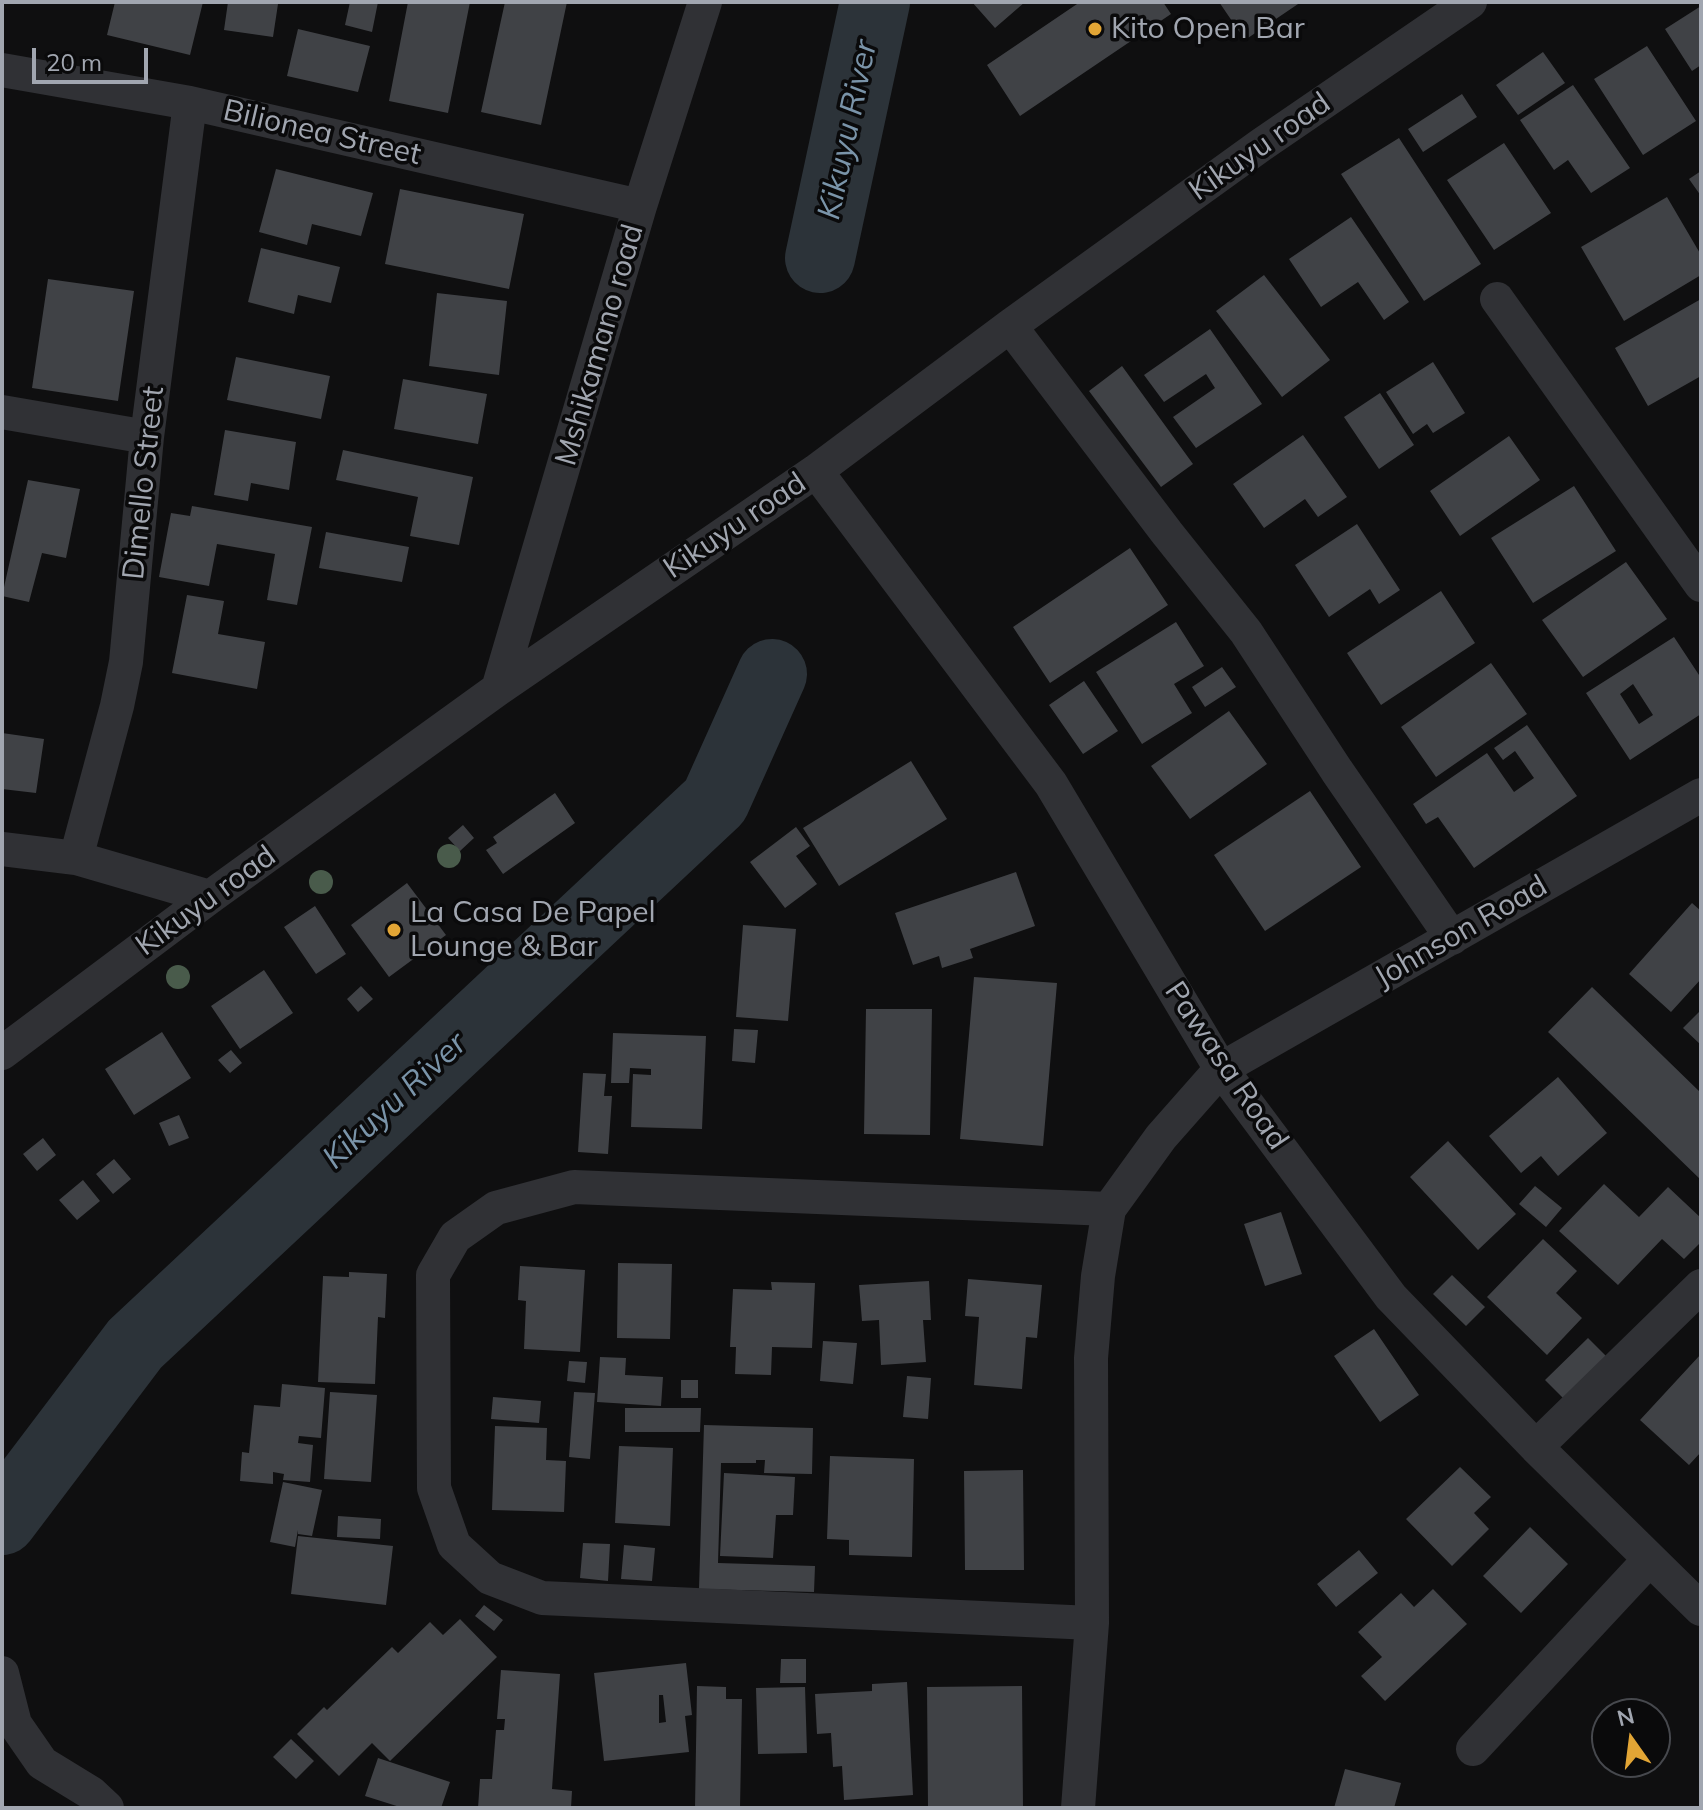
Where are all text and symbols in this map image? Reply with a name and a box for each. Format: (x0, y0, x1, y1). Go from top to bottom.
place label: Kito Open Bar (1111, 11, 1305, 47)
marker: Kito Open Bar (1086, 20, 1104, 38)
scale bar (36, 32, 152, 82)
water label: Kikuyu River (810, 37, 886, 223)
text: 20 m (46, 47, 102, 77)
street label: Kikuyu road (1183, 85, 1337, 209)
street label: Bilionea Street (220, 93, 424, 173)
street label: Mshikamano road (548, 220, 652, 470)
street label: Dimello Street (116, 384, 172, 582)
street label: Kikuyu road (657, 465, 813, 587)
street label: Kikuyu road (129, 838, 283, 964)
street label: Johnson Road (1368, 868, 1554, 996)
place label: La Casa De Papel Lounge & Bar (410, 895, 656, 966)
marker: La Casa De Papel Lounge & Bar (385, 921, 403, 939)
street label: Pawasa Road (1157, 975, 1295, 1157)
water label: Kikuyu River (315, 1025, 475, 1177)
north arrow (1591, 1698, 1671, 1778)
text: N (1614, 1701, 1637, 1732)

